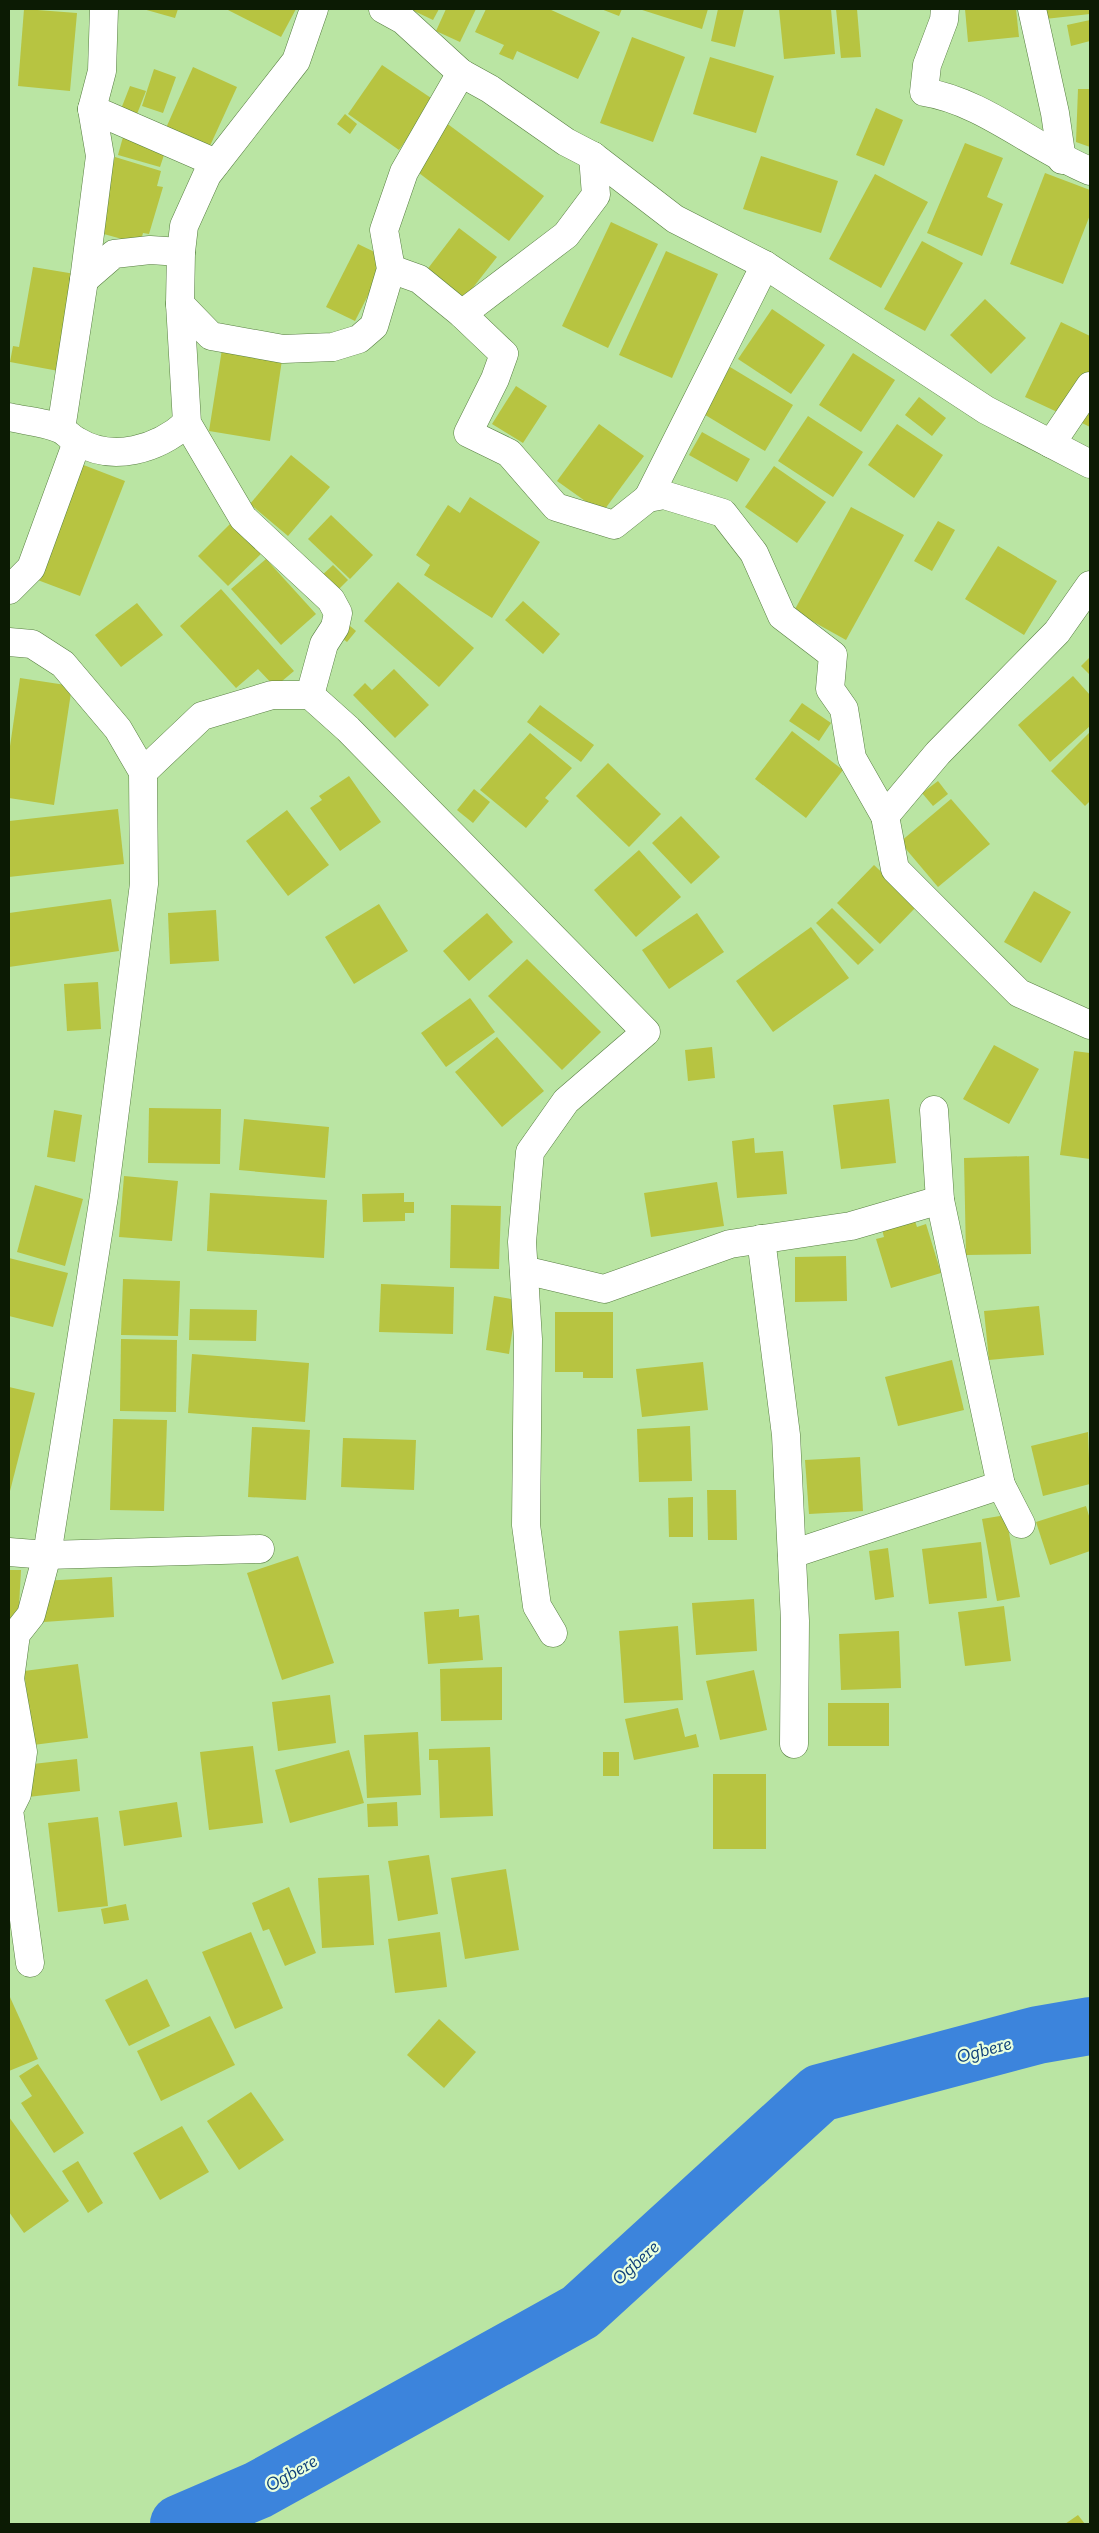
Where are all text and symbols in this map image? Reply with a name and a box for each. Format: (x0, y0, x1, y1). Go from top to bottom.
water label: Ogbere (954, 2031, 1014, 2068)
water label: Ogbere (607, 2235, 664, 2290)
water label: Ogbere (261, 2449, 321, 2496)

